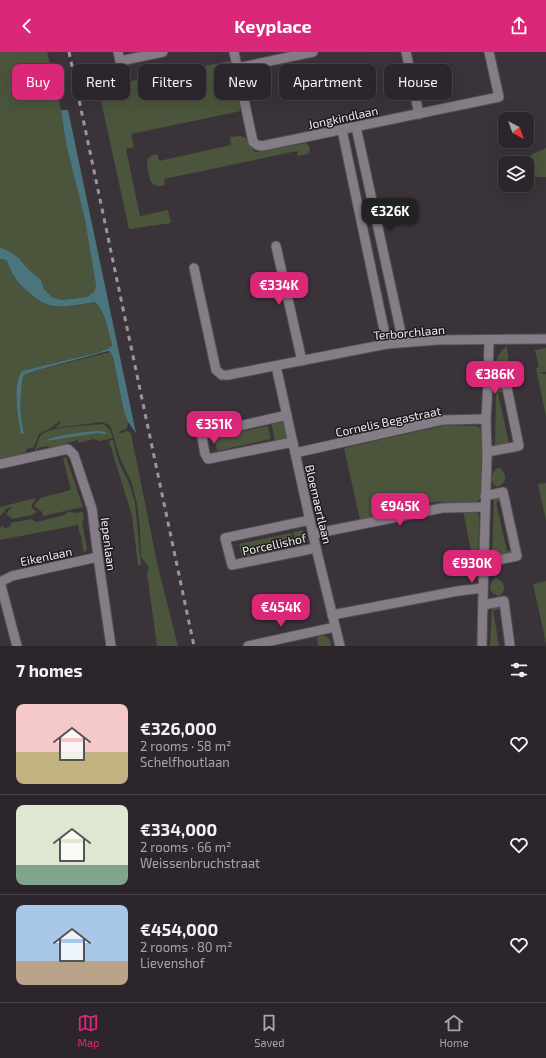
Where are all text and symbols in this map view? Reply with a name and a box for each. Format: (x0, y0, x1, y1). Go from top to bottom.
icon: back (16, 15, 38, 37)
text: Keyplace (234, 15, 312, 37)
icon: share (508, 15, 530, 37)
chip: Buy (12, 64, 64, 100)
chip: Rent (72, 64, 130, 100)
chip: Filters (138, 64, 206, 100)
chip: New (214, 64, 271, 100)
chip: Apartment (279, 64, 376, 100)
chip: House (384, 64, 452, 100)
street label: Jongkindlaan (307, 103, 379, 131)
north arrow (498, 112, 534, 148)
map controls (498, 112, 534, 192)
button: layers (498, 156, 534, 192)
pin: €326K (362, 198, 418, 232)
text: €326K (370, 203, 410, 219)
pin: €334K (251, 272, 307, 306)
text: €334K (259, 277, 299, 293)
street label: Terborchlaan (373, 322, 445, 342)
pin: €386K (467, 361, 523, 395)
text: €386K (475, 366, 515, 382)
street label: Cornelis Begastraat (334, 403, 442, 439)
pin: €351K (186, 411, 242, 445)
text: €351K (196, 416, 232, 432)
street label: Bloemaertlaan (303, 463, 335, 545)
pin: €945K (372, 493, 428, 527)
text: €945K (380, 498, 420, 514)
street label: Iepenlaan (99, 517, 119, 572)
street label: Porcellishof (241, 530, 308, 558)
street label: Eikenlaan (19, 544, 73, 568)
pin: €930K (444, 550, 500, 584)
text: €930K (452, 555, 492, 571)
pin: €454K (253, 594, 309, 628)
text: €454K (261, 599, 301, 615)
icon: filters (508, 659, 530, 681)
text: 7 homes (16, 660, 83, 680)
text: €326,000 (140, 718, 217, 738)
icon: home (48, 720, 96, 768)
icon: heart (508, 733, 530, 755)
text: 2 rooms · 58 m² (140, 738, 231, 754)
text: Schelfhoutlaan (140, 754, 230, 770)
text: €334,000 (140, 819, 217, 839)
icon: home (48, 821, 96, 869)
icon: heart (508, 834, 530, 856)
text: 2 rooms · 66 m² (140, 839, 231, 855)
text: Weissenbruchstraat (140, 855, 260, 871)
text: €454,000 (140, 919, 218, 939)
icon: home (48, 921, 96, 969)
icon: heart (508, 934, 530, 956)
text: 2 rooms · 80 m² (140, 939, 232, 955)
text: Lievenshof (140, 955, 205, 971)
tab: Map (77, 1012, 100, 1049)
tab: Saved (254, 1012, 285, 1049)
tab: Home (439, 1012, 469, 1049)

